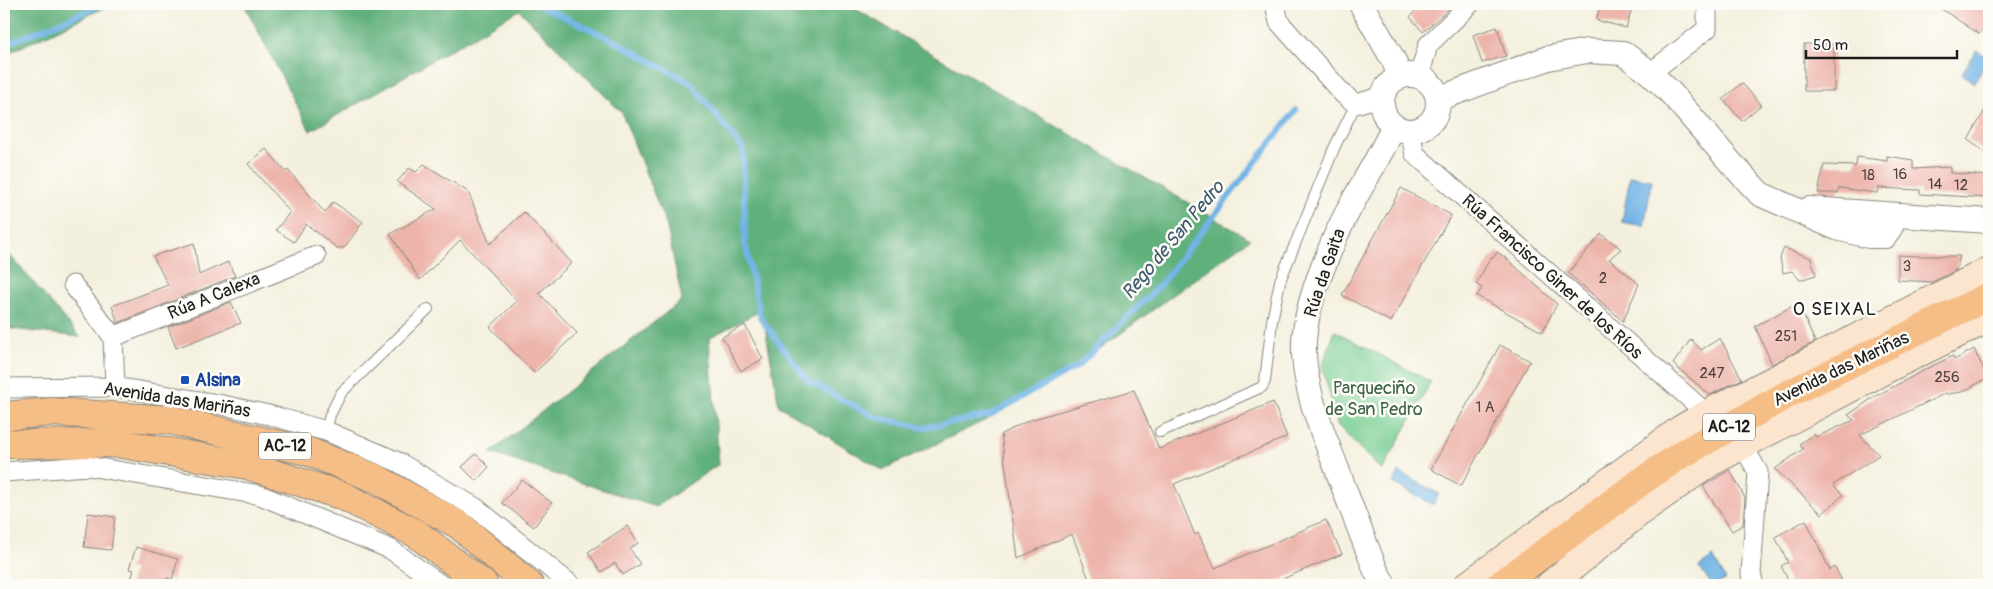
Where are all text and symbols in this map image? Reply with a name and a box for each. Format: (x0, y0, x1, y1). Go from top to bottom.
scale bar (1806, 28, 1957, 60)
text: 50 m (1813, 36, 1848, 55)
house number: 16 (1893, 165, 1907, 184)
house number: 18 (1861, 166, 1875, 185)
water label: Rego de San Pedro (1116, 175, 1231, 304)
house number: 14 (1928, 175, 1943, 194)
house number: 12 (1954, 176, 1968, 195)
street label: Rúa Francisco Giner de los Ríos (1457, 190, 1647, 364)
street label: Rúa da Gaita (1299, 226, 1351, 320)
house number: 3 (1903, 257, 1911, 276)
street label: Rúa A Calexa (164, 267, 264, 325)
house number: 2 (1599, 269, 1607, 288)
district label: O SEIXAL (1793, 297, 1877, 321)
street label: Avenida das Mariñas (1769, 326, 1913, 412)
house number: 251 (1775, 327, 1797, 346)
house number: 247 (1699, 364, 1725, 383)
house number: 256 (1934, 368, 1960, 387)
place label: Alsina (195, 369, 241, 392)
marker: Alsina (179, 374, 191, 386)
street label: Avenida das Mariñas (102, 377, 252, 423)
park label: Parqueciño de San Pedro (1325, 377, 1423, 421)
house number: 1 A (1476, 398, 1495, 417)
road number: AC-12 (1703, 414, 1755, 441)
road number: AC-12 (259, 432, 311, 460)

